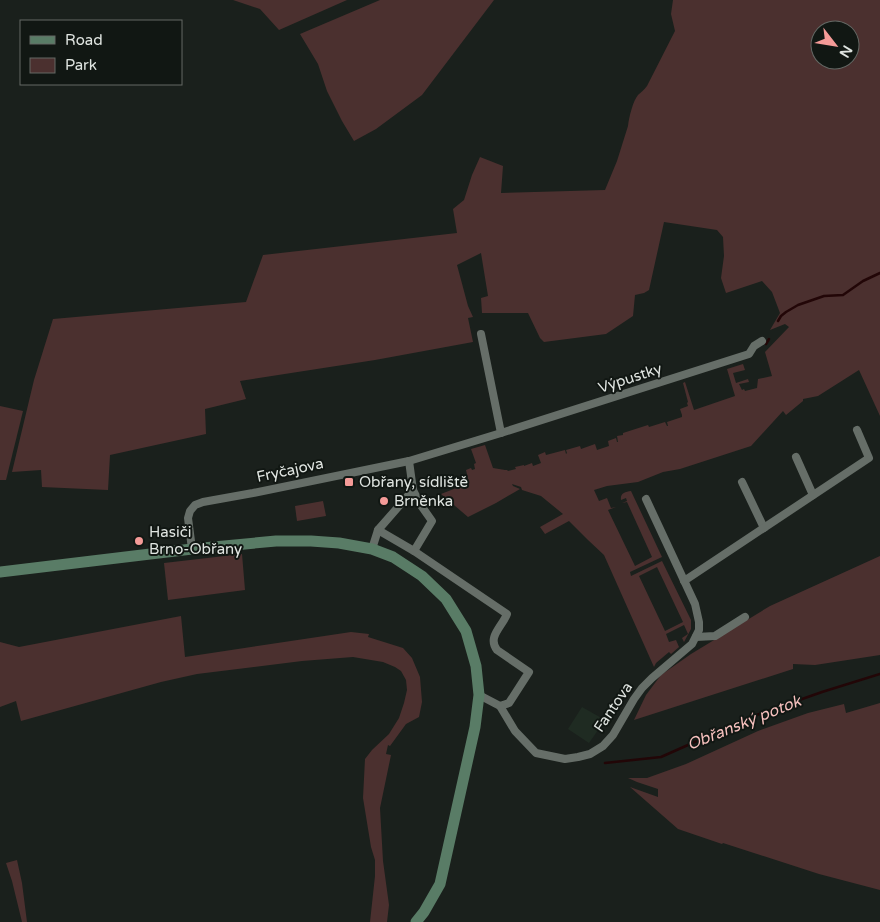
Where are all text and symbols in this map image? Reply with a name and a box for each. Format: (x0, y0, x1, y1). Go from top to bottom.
legend (20, 20, 182, 85)
north arrow (810, 20, 860, 70)
text: Road (65, 31, 103, 49)
text: N (836, 42, 856, 61)
text: Park (65, 56, 97, 74)
street label: Výpustky (596, 359, 664, 397)
street label: Fryčajova (255, 454, 325, 486)
place label: Obřany, sídliště (359, 473, 468, 491)
marker: Obřany, sídliště (343, 476, 355, 488)
place label: Brněnka (394, 492, 453, 510)
marker: Brněnka (378, 495, 390, 507)
place label: Hasiči Brno-Obřany (149, 523, 242, 558)
marker: Hasiči Brno-Obřany (133, 535, 145, 547)
street label: Fantova (590, 679, 636, 735)
water label: Obřanský potok (684, 691, 805, 755)

